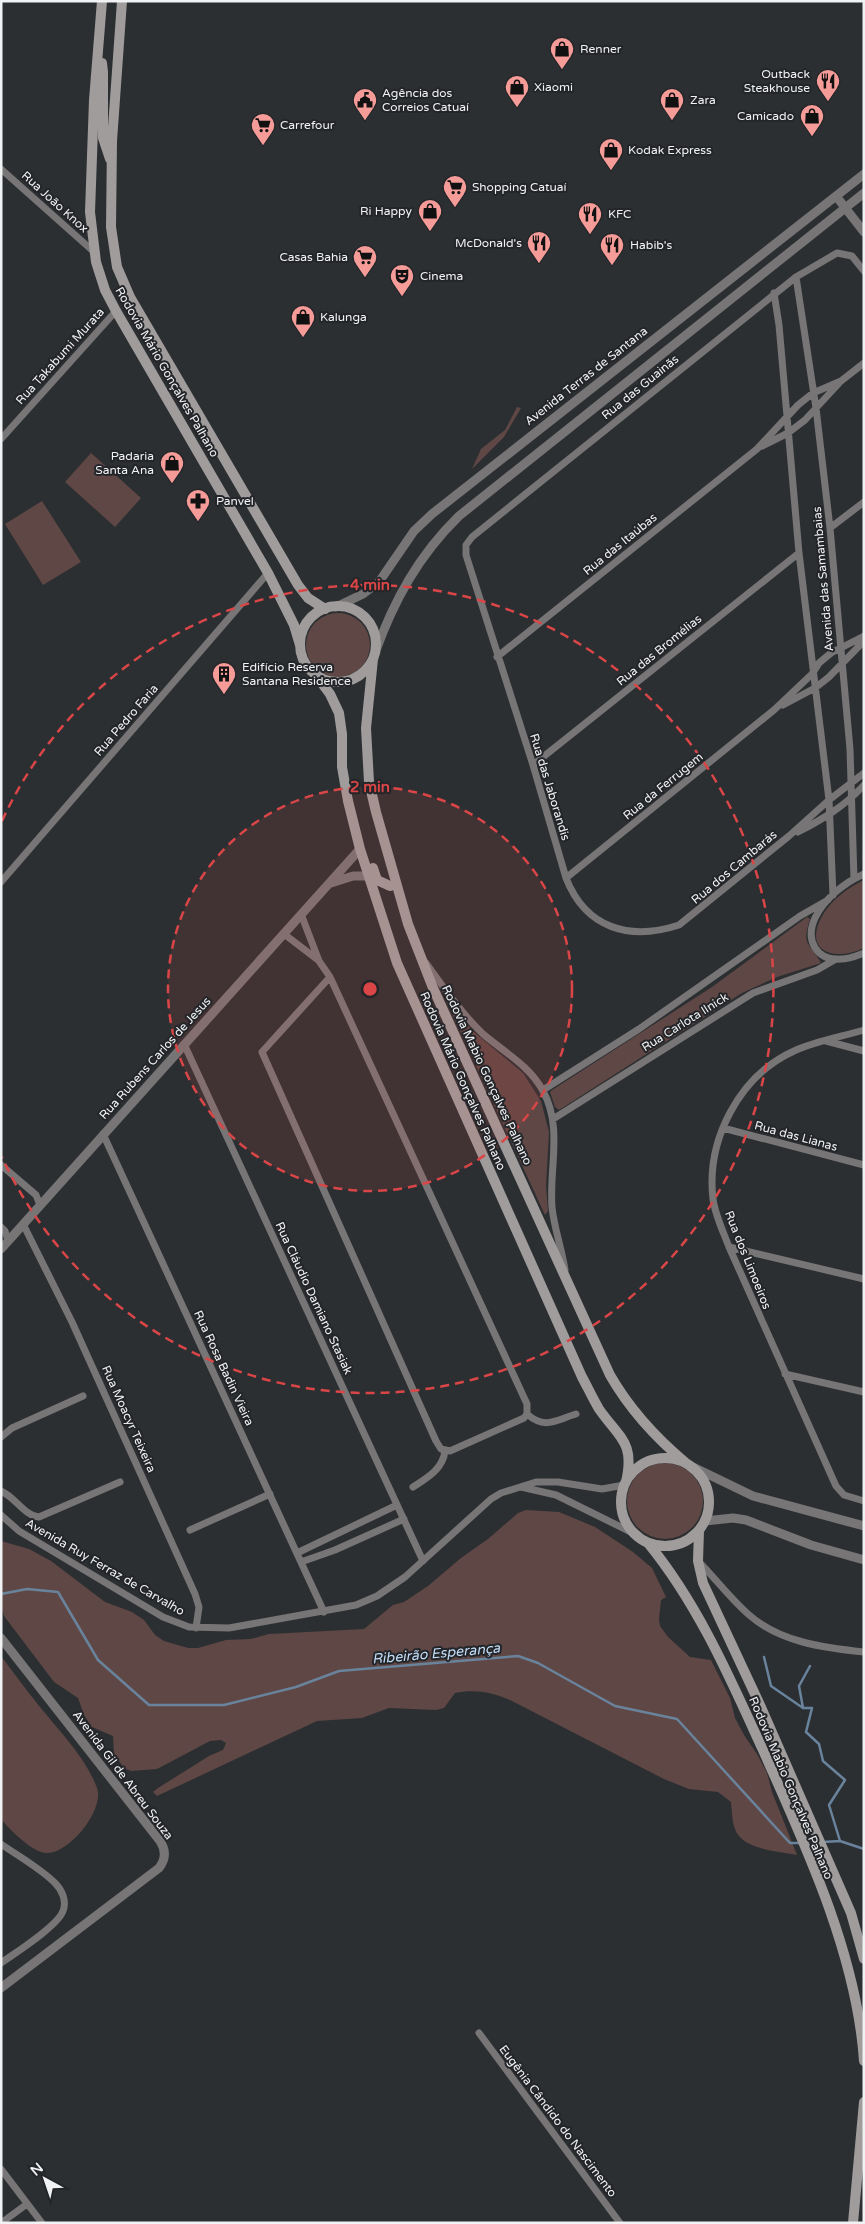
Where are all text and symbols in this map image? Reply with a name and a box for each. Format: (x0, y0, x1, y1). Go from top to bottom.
shop icon: Renner (549, 36, 575, 70)
place label: Renner (580, 42, 622, 56)
place label: Outback Steakhouse (744, 67, 810, 95)
restaurant icon: Outback Steakhouse (815, 68, 841, 102)
shop icon: Xiaomi (504, 74, 530, 108)
place label: Xiaomi (534, 80, 573, 94)
place label: Agência dos Correios Catuaí (382, 86, 469, 114)
public building icon: Agência dos Correios Catuaí (352, 87, 378, 121)
shop icon: Zara (659, 87, 685, 121)
place label: Zara (690, 93, 716, 107)
shop icon: Camicado (799, 103, 825, 137)
place label: Camicado (737, 109, 794, 123)
supermarket icon: Carrefour (250, 112, 276, 146)
place label: Carrefour (280, 118, 335, 132)
shop icon: Kodak Express (598, 137, 624, 171)
place label: Kodak Express (628, 143, 712, 157)
street label: Rua João Knox (19, 168, 91, 236)
supermarket icon: Shopping Catuaí (442, 174, 468, 208)
place label: Shopping Catuaí (472, 180, 567, 194)
shop icon: Ri Happy (417, 198, 443, 232)
restaurant icon: KFC (577, 201, 603, 235)
place label: Ri Happy (360, 204, 413, 218)
place label: KFC (608, 207, 631, 221)
restaurant icon: McDonald's (526, 230, 552, 264)
restaurant icon: Habib's (599, 232, 625, 266)
place label: McDonald's (455, 236, 522, 250)
place label: Habib's (630, 238, 672, 252)
supermarket icon: Casas Bahia (352, 244, 378, 278)
place label: Casas Bahia (279, 250, 348, 264)
theatre icon: Cinema (389, 263, 415, 297)
place label: Cinema (420, 269, 463, 283)
street label: Rodovia Mário Gonçalves Palhano (112, 284, 222, 460)
shop icon: Kalunga (290, 304, 316, 338)
street label: Rua Takabumi Murata (13, 305, 107, 407)
place label: Kalunga (320, 310, 367, 324)
street label: Avenida Terras de Santana (522, 324, 650, 428)
street label: Rua das Guainãs (599, 352, 681, 422)
place label: Padaria Santa Ana (95, 449, 154, 477)
shop icon: Padaria Santa Ana (159, 450, 185, 484)
pharmacy icon: Panvel (185, 488, 211, 522)
place label: Panvel (216, 494, 254, 508)
street label: Avenida das Samambaias (810, 506, 836, 652)
street label: Rua das Itaúbas (580, 510, 660, 578)
text: 4 min (350, 576, 390, 594)
street label: Rua das Bromélias (614, 611, 704, 689)
place label: Edifício Reserva Santana Residence (242, 660, 351, 688)
building icon: Edifício Reserva Santana Residence (211, 661, 237, 695)
street label: Rua Pedro Faria (91, 681, 161, 759)
street label: Rua das Jaborandis (527, 732, 573, 842)
street label: Rua da Ferrugem (620, 750, 706, 822)
text: 2 min (350, 778, 390, 796)
street label: Rua dos Cambarás (689, 827, 780, 907)
centre of rings (361, 980, 379, 998)
street label: Rodovia Mabio Gonçalves Palhano (439, 983, 535, 1167)
street label: Rua Carlota Ilnick (639, 989, 731, 1054)
street label: Rodovia Mário Gonçalves Palhano (417, 990, 509, 1172)
street label: Rua Rubens Carlos de Jesus (96, 994, 214, 1122)
street label: Rua das Lianas (753, 1118, 839, 1154)
street label: Rua dos Limoeiros (722, 1209, 774, 1311)
street label: Rua Cláudio Damiano Stasiak (272, 1220, 356, 1377)
street label: Rua Rosa Badin Vieira (191, 1308, 257, 1428)
street label: Rua Moacyr Teixeira (99, 1363, 159, 1475)
street label: Avenida Ruy Ferraz de Carvalho (23, 1516, 187, 1618)
water label: Ribeirão Esperança (371, 1639, 502, 1668)
street label: Rodovia Mabio Gonçalves Palhano (746, 1695, 836, 1881)
street label: Avenida Gil de Abreu Souza (70, 1708, 176, 1842)
street label: Eugênia Cândido do Nascimento (496, 2042, 620, 2200)
north arrow (20, 2154, 70, 2204)
text: N (27, 2159, 47, 2180)

